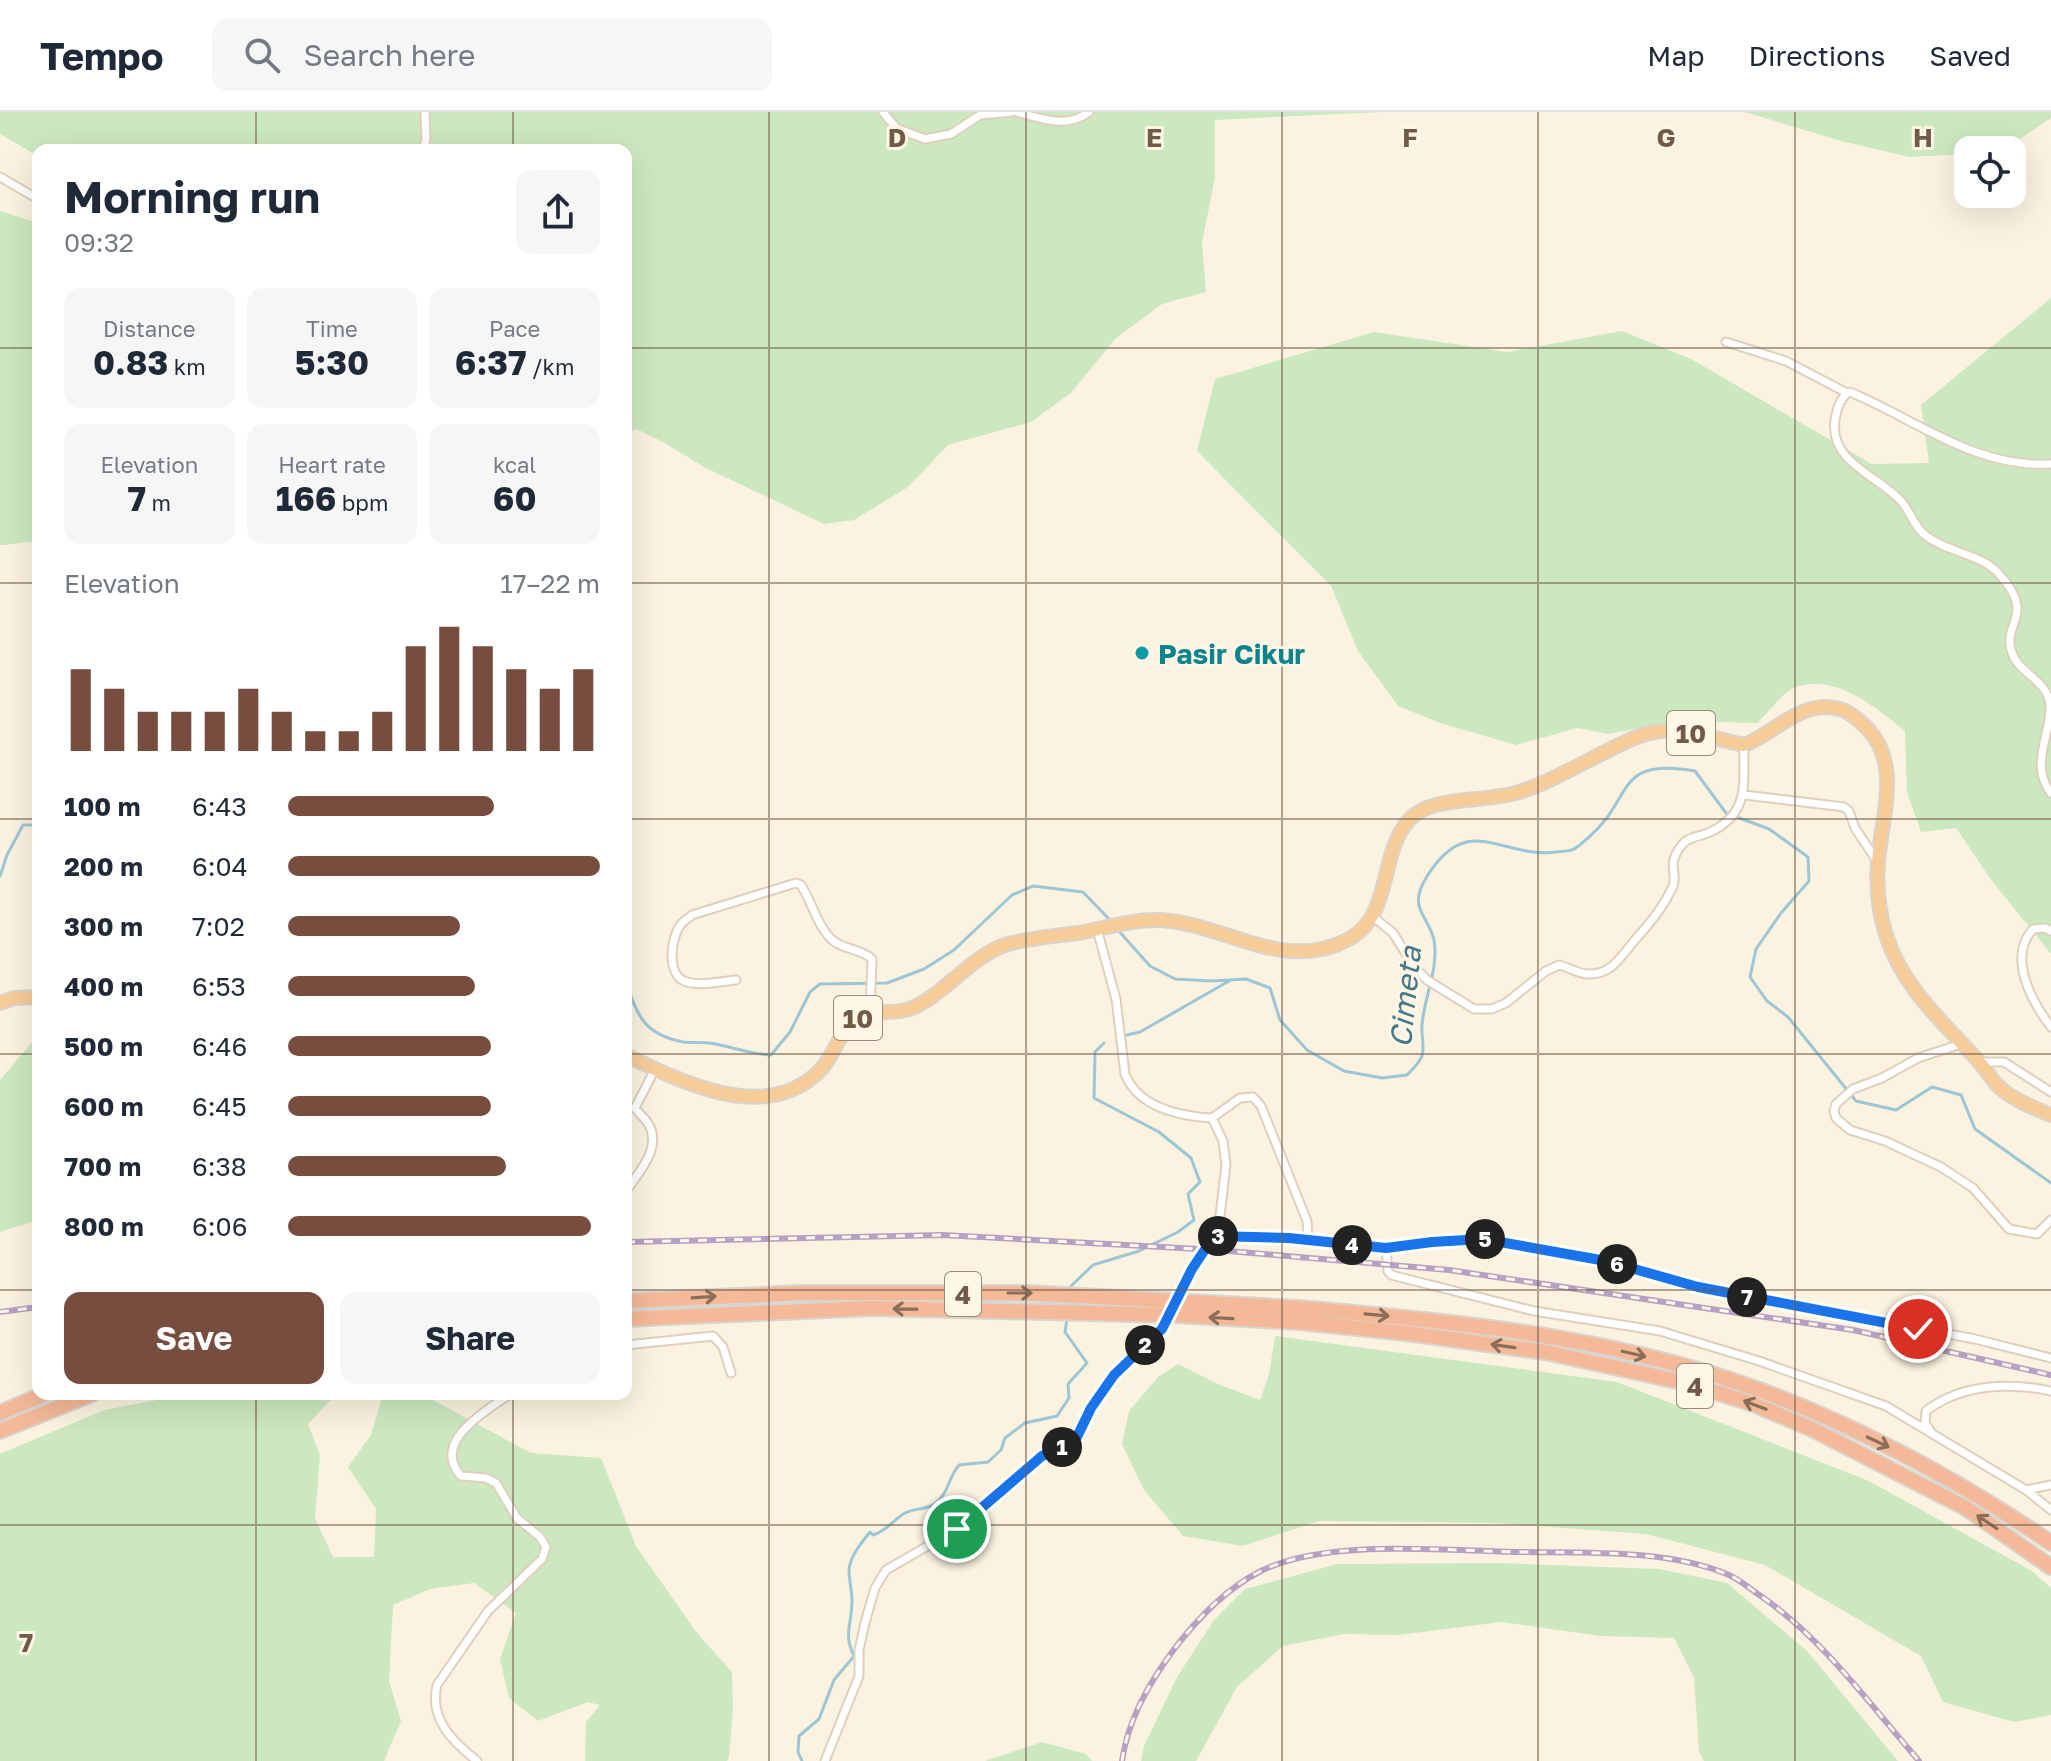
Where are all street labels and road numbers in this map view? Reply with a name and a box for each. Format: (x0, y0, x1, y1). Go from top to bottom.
road number: 10 (1667, 711, 1715, 755)
road number: 10 (834, 996, 882, 1040)
road number: 4 (945, 1272, 981, 1316)
road number: 4 (1677, 1364, 1713, 1408)

